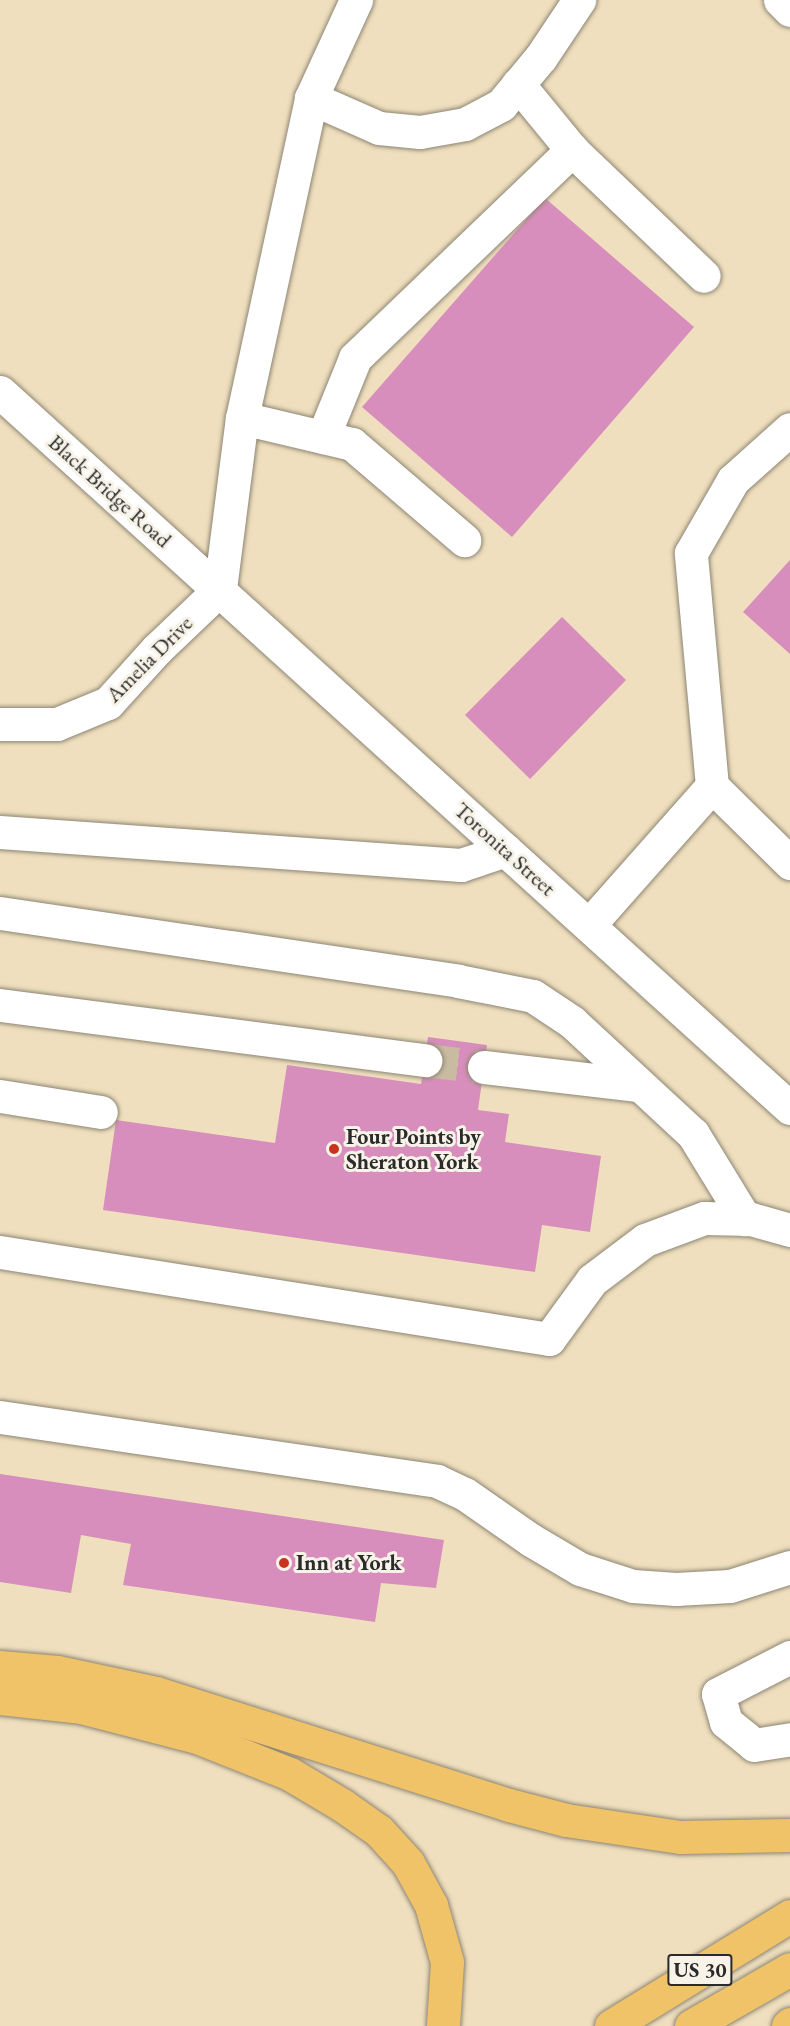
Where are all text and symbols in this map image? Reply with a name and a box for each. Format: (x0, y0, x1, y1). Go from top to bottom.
street label: Black Bridge Road (43, 429, 177, 553)
street label: Amelia Drive (100, 610, 198, 708)
street label: Toronita Street (449, 797, 561, 901)
place label: Four Points by Sheraton York (346, 1123, 481, 1174)
marker: Four Points by Sheraton York (327, 1142, 341, 1156)
place label: Inn at York (296, 1550, 402, 1576)
marker: Inn at York (277, 1556, 291, 1570)
road number: US 30 (667, 1952, 733, 1988)

